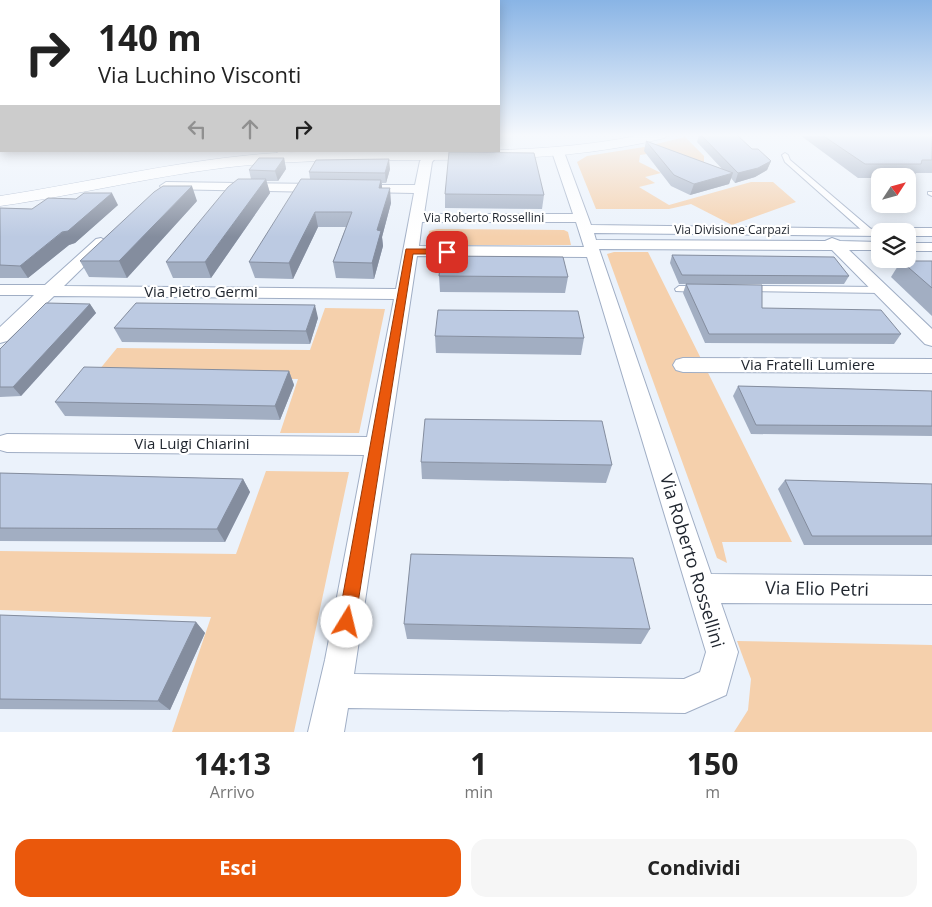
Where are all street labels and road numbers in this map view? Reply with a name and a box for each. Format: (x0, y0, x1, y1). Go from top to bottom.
street label: Via Roberto Rossellini (424, 209, 544, 226)
street label: Via Divisione Carpazi (674, 221, 790, 238)
street label: Via Pietro Germi (144, 281, 258, 301)
street label: Via Fratelli Lumiere (741, 354, 875, 374)
street label: Via Luigi Chiarini (134, 433, 250, 453)
street label: Via Roberto Rossellini (655, 471, 731, 651)
street label: Via Elio Petri (765, 575, 869, 601)

